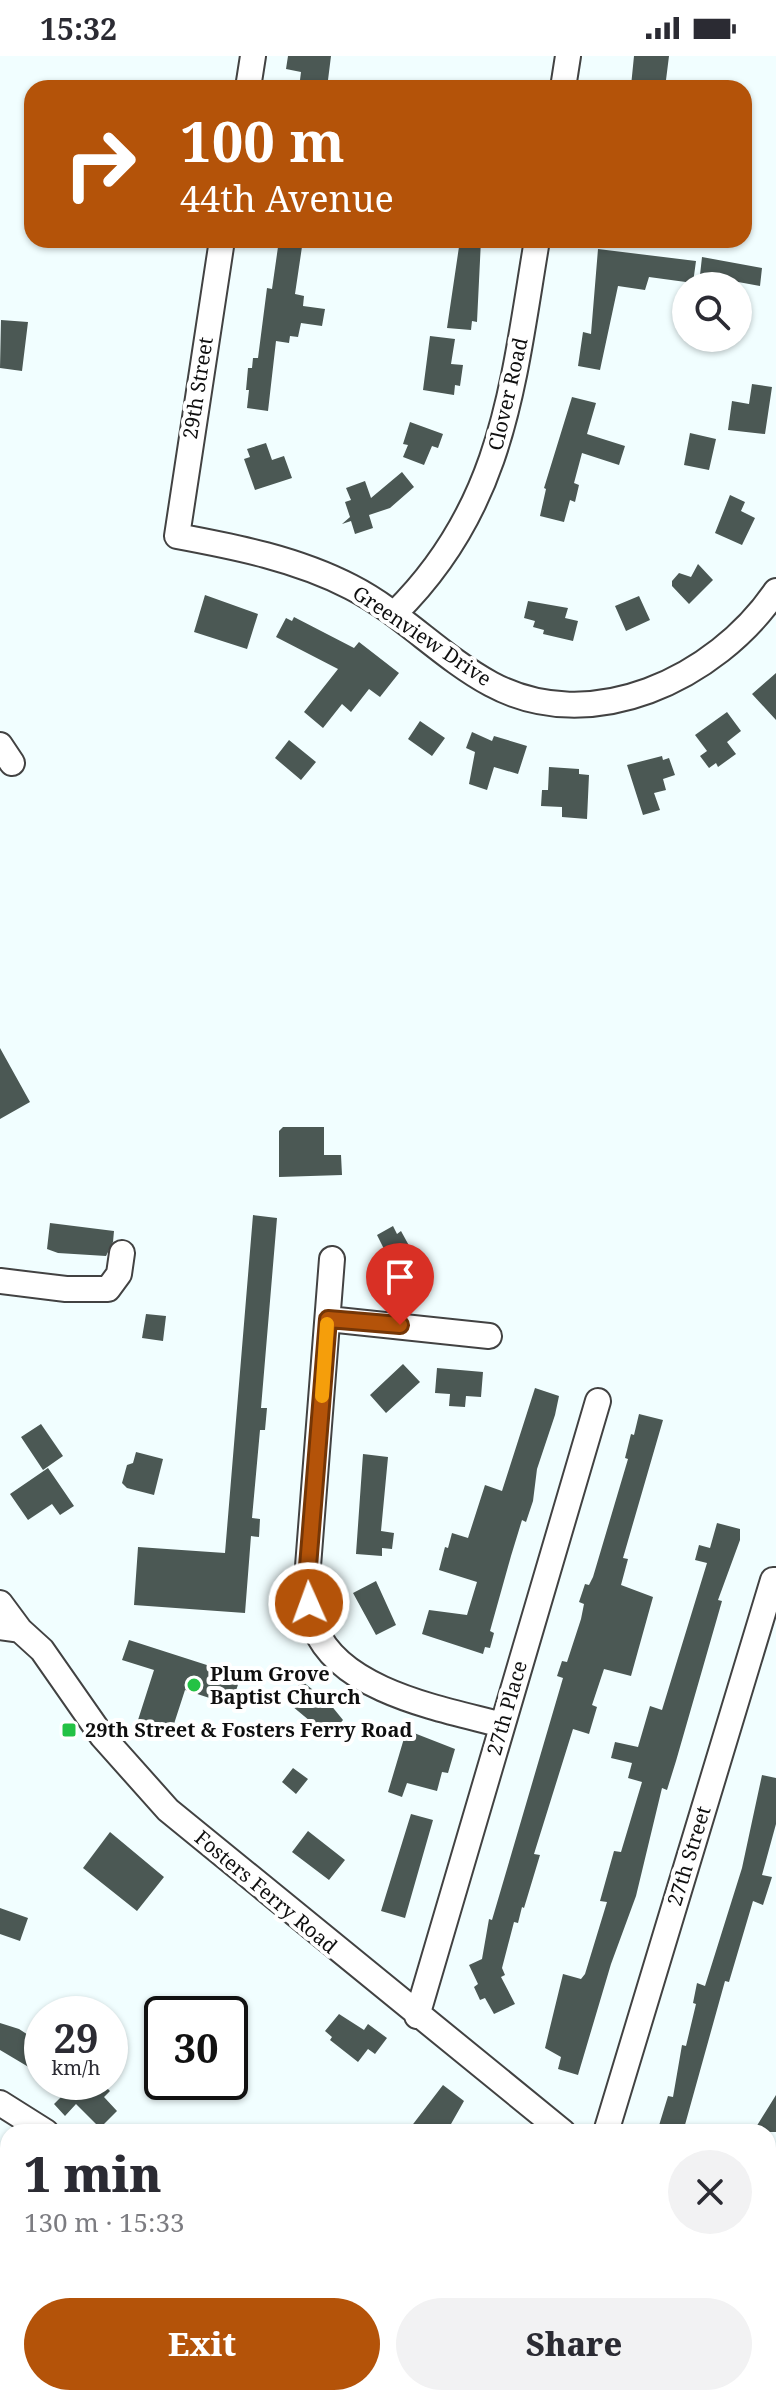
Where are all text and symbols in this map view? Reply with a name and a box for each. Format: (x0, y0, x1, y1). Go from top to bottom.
text: 15:32 (40, 8, 117, 49)
text: 100 m (180, 102, 345, 178)
icon: right (48, 112, 152, 216)
text: 44th Avenue (180, 174, 394, 223)
map controls (672, 272, 752, 352)
button: search (672, 272, 752, 352)
street label: 29th Street (176, 335, 219, 441)
street label: Clover Road (481, 335, 534, 453)
street label: Greenview Drive (348, 579, 497, 692)
pin (366, 1243, 434, 1325)
icon: arrive (378, 1255, 422, 1299)
position arrow (267, 1561, 351, 1645)
street label: 27th Place (480, 1657, 533, 1758)
place label: Plum Grove Baptist Church (210, 1660, 361, 1710)
marker: Plum Grove Baptist Church (185, 1676, 203, 1694)
place label: 29th Street & Fosters Ferry Road (85, 1716, 412, 1743)
marker: 29th Street & Fosters Ferry Road (60, 1721, 78, 1739)
street label: 27th Street (661, 1803, 717, 1909)
street label: Fosters Ferry Road (189, 1824, 343, 1959)
speed limit sign: 30 (144, 1996, 248, 2100)
text: 29 (53, 2010, 99, 2065)
text: km/h (51, 2054, 101, 2081)
text: 1 min (24, 2141, 162, 2206)
button: close (668, 2150, 752, 2234)
text: 130 m · 15:33 (24, 2204, 185, 2240)
button: Exit (24, 2298, 380, 2390)
button: Share (396, 2298, 752, 2390)

